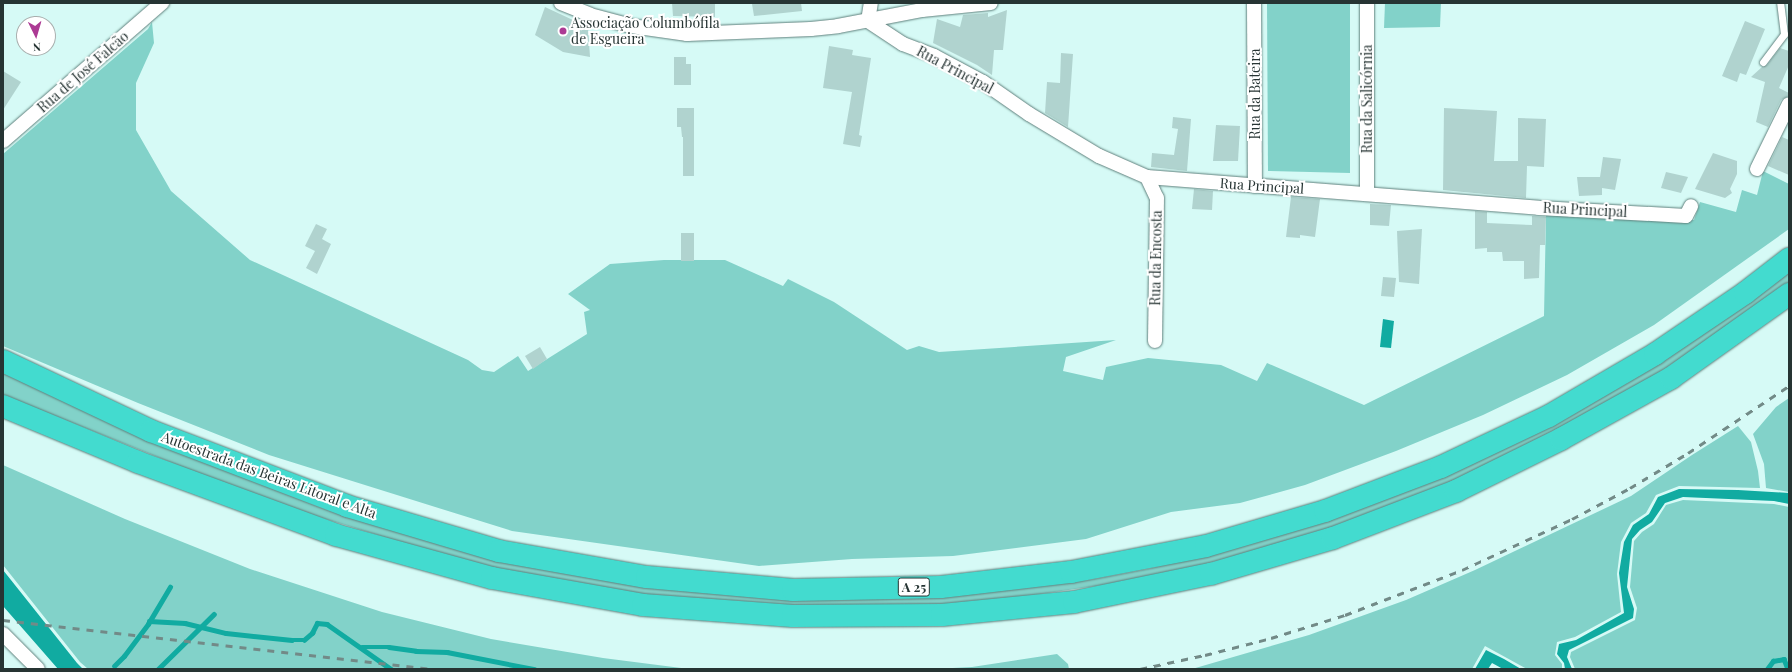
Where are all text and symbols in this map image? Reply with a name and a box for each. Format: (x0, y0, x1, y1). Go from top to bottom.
place label: Associação Columbófila de Esgueira (571, 15, 720, 48)
north arrow (16, 16, 56, 56)
marker: Associação Columbófila de Esgueira (558, 26, 568, 36)
street label: Rua de José Falcão (34, 28, 132, 116)
text: N (32, 40, 42, 55)
street label: Rua Principal (914, 43, 996, 97)
street label: Rua da Salicórnia (1359, 44, 1375, 154)
street label: Rua da Bateira (1247, 48, 1263, 140)
street label: Rua Principal (1219, 175, 1305, 197)
street label: Rua Principal (1542, 199, 1628, 221)
street label: Rua da Encosta (1147, 210, 1165, 306)
street label: Autoestrada das Beiras Litoral e Alta (159, 428, 379, 522)
road number: A 25 (897, 576, 931, 598)

